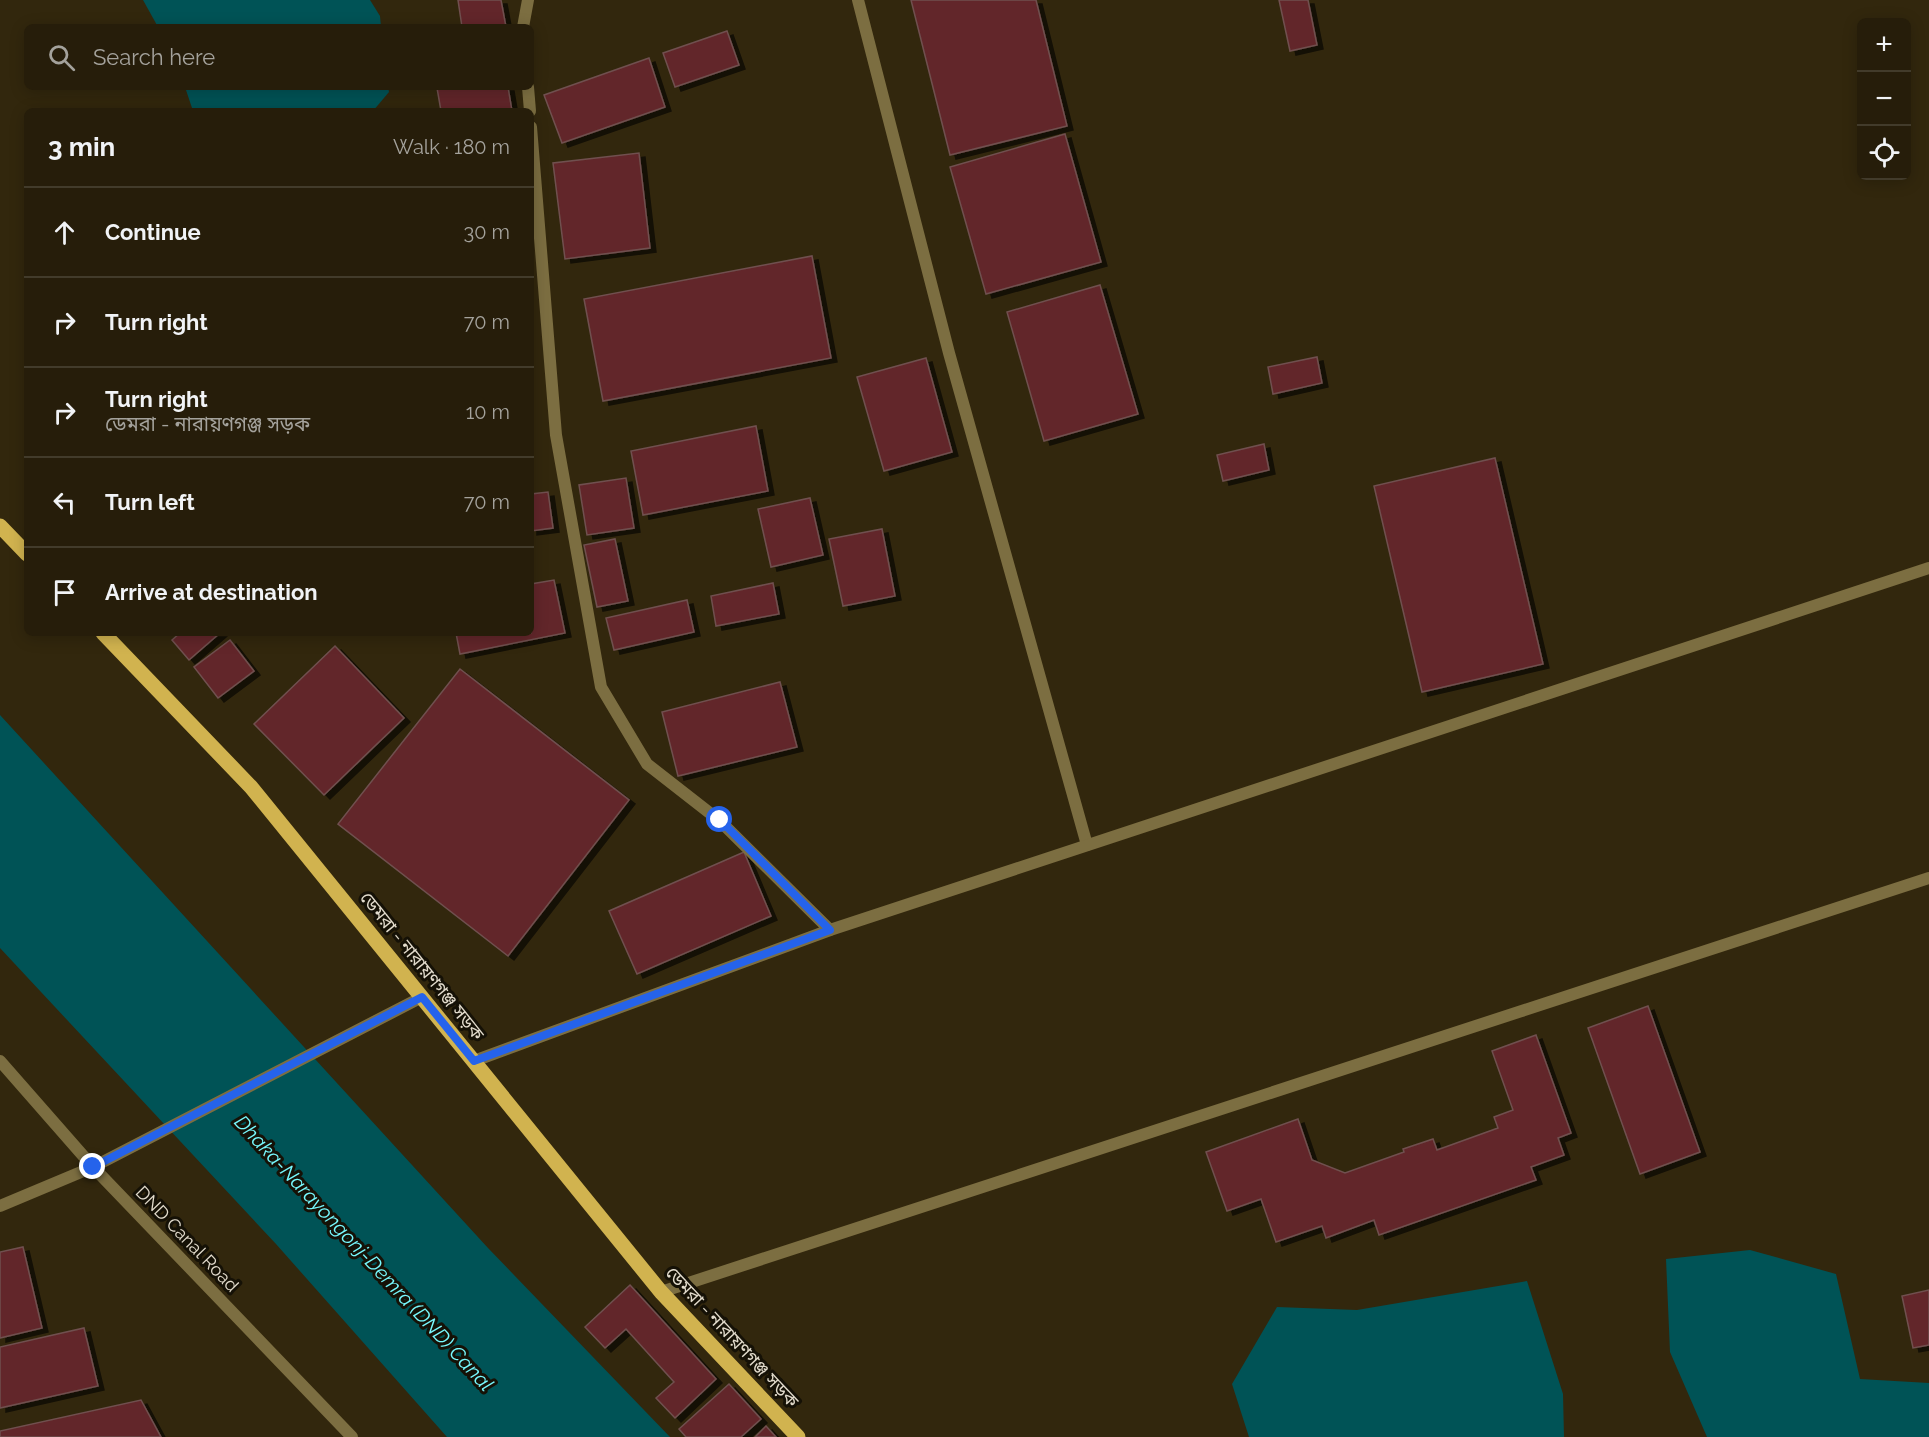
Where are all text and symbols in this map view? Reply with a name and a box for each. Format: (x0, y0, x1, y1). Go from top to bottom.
map controls (1857, 18, 1911, 180)
button: + (1857, 18, 1911, 72)
search box (24, 24, 534, 90)
icon: search (45, 41, 78, 74)
text: Search here (93, 44, 215, 70)
button: − (1857, 72, 1911, 126)
button: locate (1857, 126, 1911, 180)
text: 3 min (48, 132, 115, 162)
text: Walk · 180 m (393, 135, 510, 159)
icon: ahead (48, 216, 81, 249)
text: Continue (105, 219, 201, 245)
text: 30 m (464, 220, 510, 244)
icon: right (48, 306, 81, 339)
text: Turn right (105, 309, 208, 335)
text: 70 m (464, 310, 510, 334)
text: Turn right (105, 386, 208, 412)
icon: right (48, 396, 81, 429)
text: 10 m (466, 400, 510, 424)
text: ডেমরা - নারায়ণগঞ্জ সড়ক (105, 412, 310, 436)
icon: left (48, 486, 81, 519)
text: Turn left (105, 489, 195, 515)
text: 70 m (464, 490, 510, 514)
icon: arrive (48, 576, 81, 609)
text: Arrive at destination (105, 579, 318, 605)
route start (706, 806, 732, 832)
street label: ডেমরা - নারায়ণগঞ্জ সড়ক (356, 887, 489, 1044)
water label: Dhaka-Narayongonj-Demra (DND) Canal (230, 1110, 498, 1396)
route end (79, 1153, 105, 1179)
street label: DND Canal Road (132, 1181, 243, 1296)
street label: ডেমরা - নারায়ণগঞ্জ সড়ক (662, 1262, 803, 1412)

